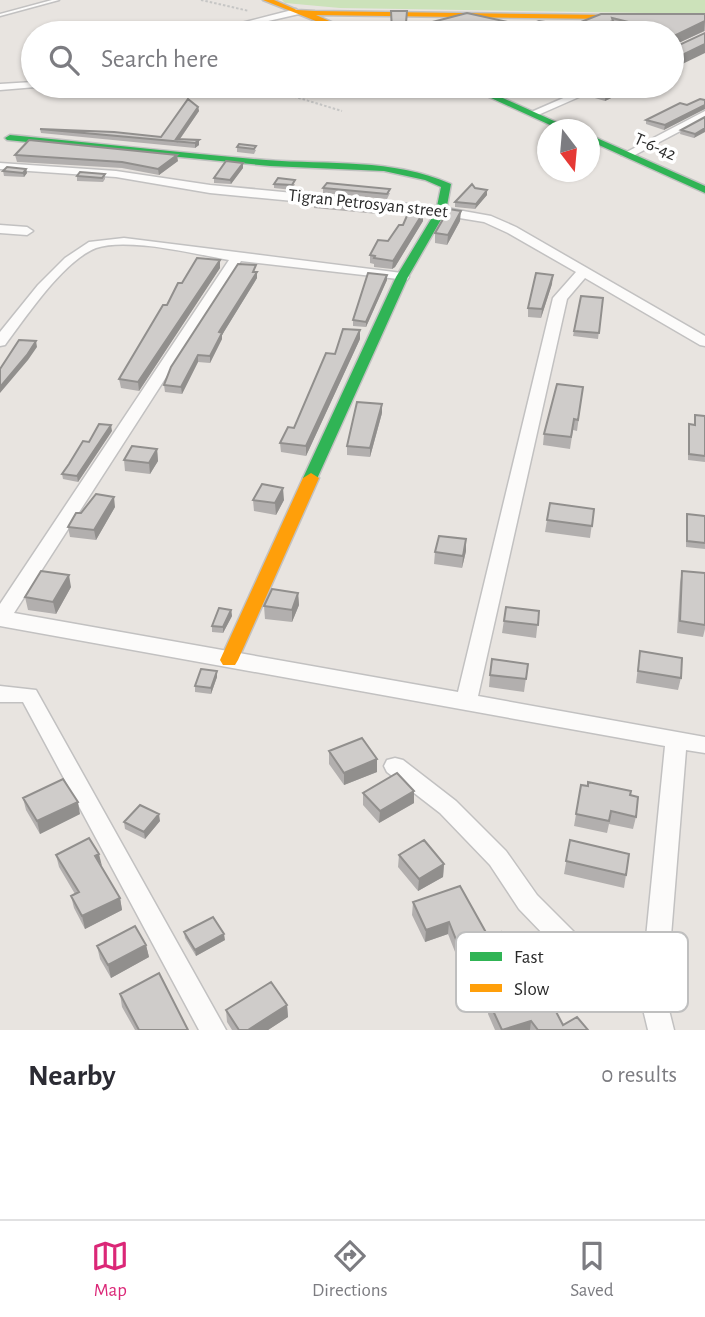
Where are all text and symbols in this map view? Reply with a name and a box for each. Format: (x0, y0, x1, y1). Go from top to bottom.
search box (21, 21, 684, 98)
icon: search (45, 41, 83, 79)
text: Search here (101, 46, 219, 72)
north arrow (537, 119, 600, 182)
street label: T-6-42 (631, 130, 679, 164)
street label: Tigran Petrosyan street (287, 187, 449, 221)
legend (456, 932, 688, 1012)
text: Fast (514, 948, 544, 967)
text: Slow (514, 980, 550, 999)
text: Nearby (28, 1061, 116, 1091)
text: 0 results (601, 1064, 677, 1087)
tab: Map (91, 1237, 129, 1302)
tab: Directions (312, 1237, 388, 1302)
tab: Saved (570, 1237, 614, 1302)

